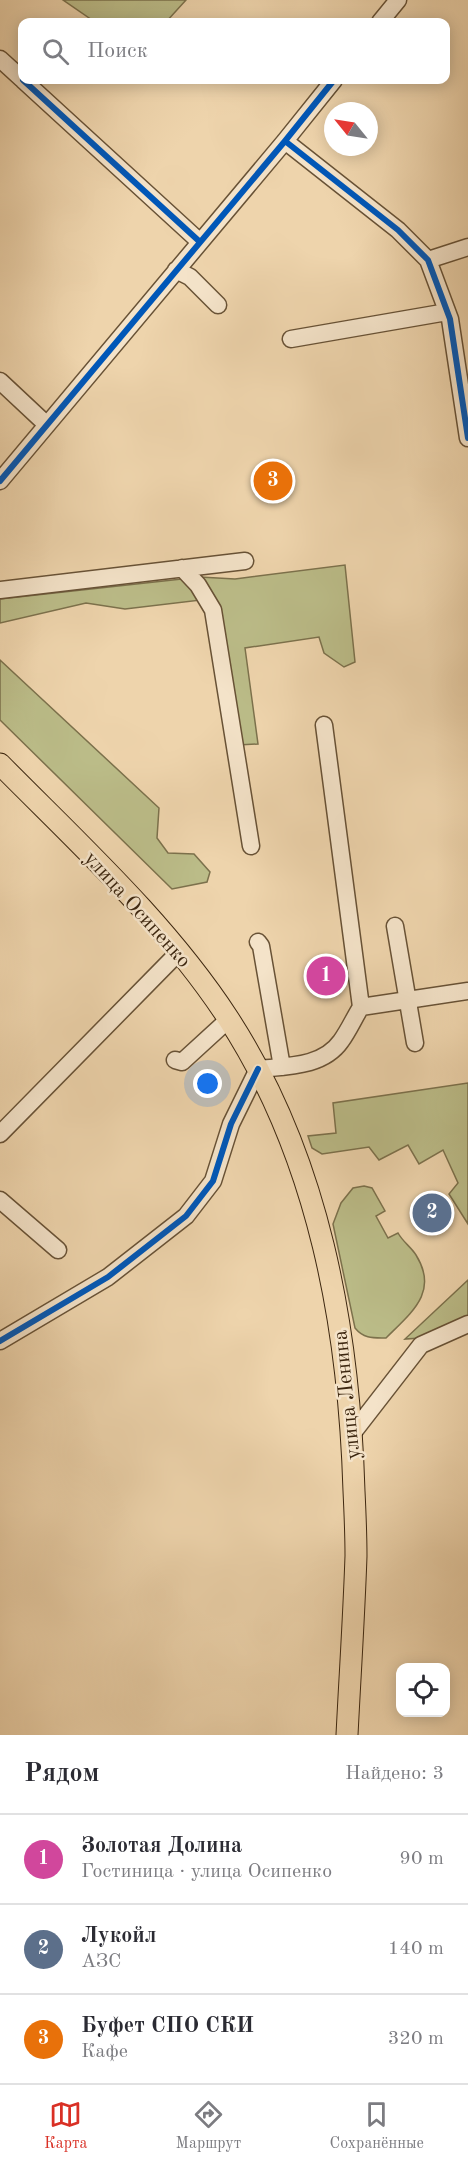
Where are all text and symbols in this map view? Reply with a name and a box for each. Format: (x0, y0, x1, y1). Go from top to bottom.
search box (18, 18, 450, 84)
icon: search (39, 35, 72, 68)
text: Поиск (87, 40, 148, 62)
north arrow (324, 102, 378, 156)
pin: 3 (254, 458, 292, 504)
street label: улица Осипенко (79, 848, 194, 972)
pin: 1 (306, 954, 346, 998)
your location (193, 1069, 222, 1098)
pin: 2 (412, 1190, 452, 1236)
street label: улица Ленина (330, 1329, 365, 1461)
map controls (396, 1663, 450, 1717)
button: locate (396, 1663, 450, 1717)
text: Рядом (24, 1761, 99, 1787)
text: Найдено: 3 (345, 1764, 444, 1784)
text: Золотая Долина (81, 1835, 242, 1857)
text: 1 (38, 1849, 49, 1869)
text: 90 m (399, 1849, 444, 1869)
text: Гостиница · улица Осипенко (81, 1862, 332, 1882)
text: Лукойл (81, 1925, 156, 1947)
text: 2 (38, 1939, 49, 1959)
text: 140 m (388, 1939, 444, 1959)
text: АЗС (81, 1952, 122, 1972)
text: Буфет СПО СКИ (81, 2015, 254, 2037)
text: 3 (38, 2029, 49, 2049)
text: 320 m (388, 2029, 444, 2049)
text: Кафе (81, 2042, 128, 2062)
tab: Карта (44, 2098, 87, 2154)
tab: Маршрут (176, 2098, 241, 2154)
tab: Сохранённые (330, 2098, 424, 2154)

